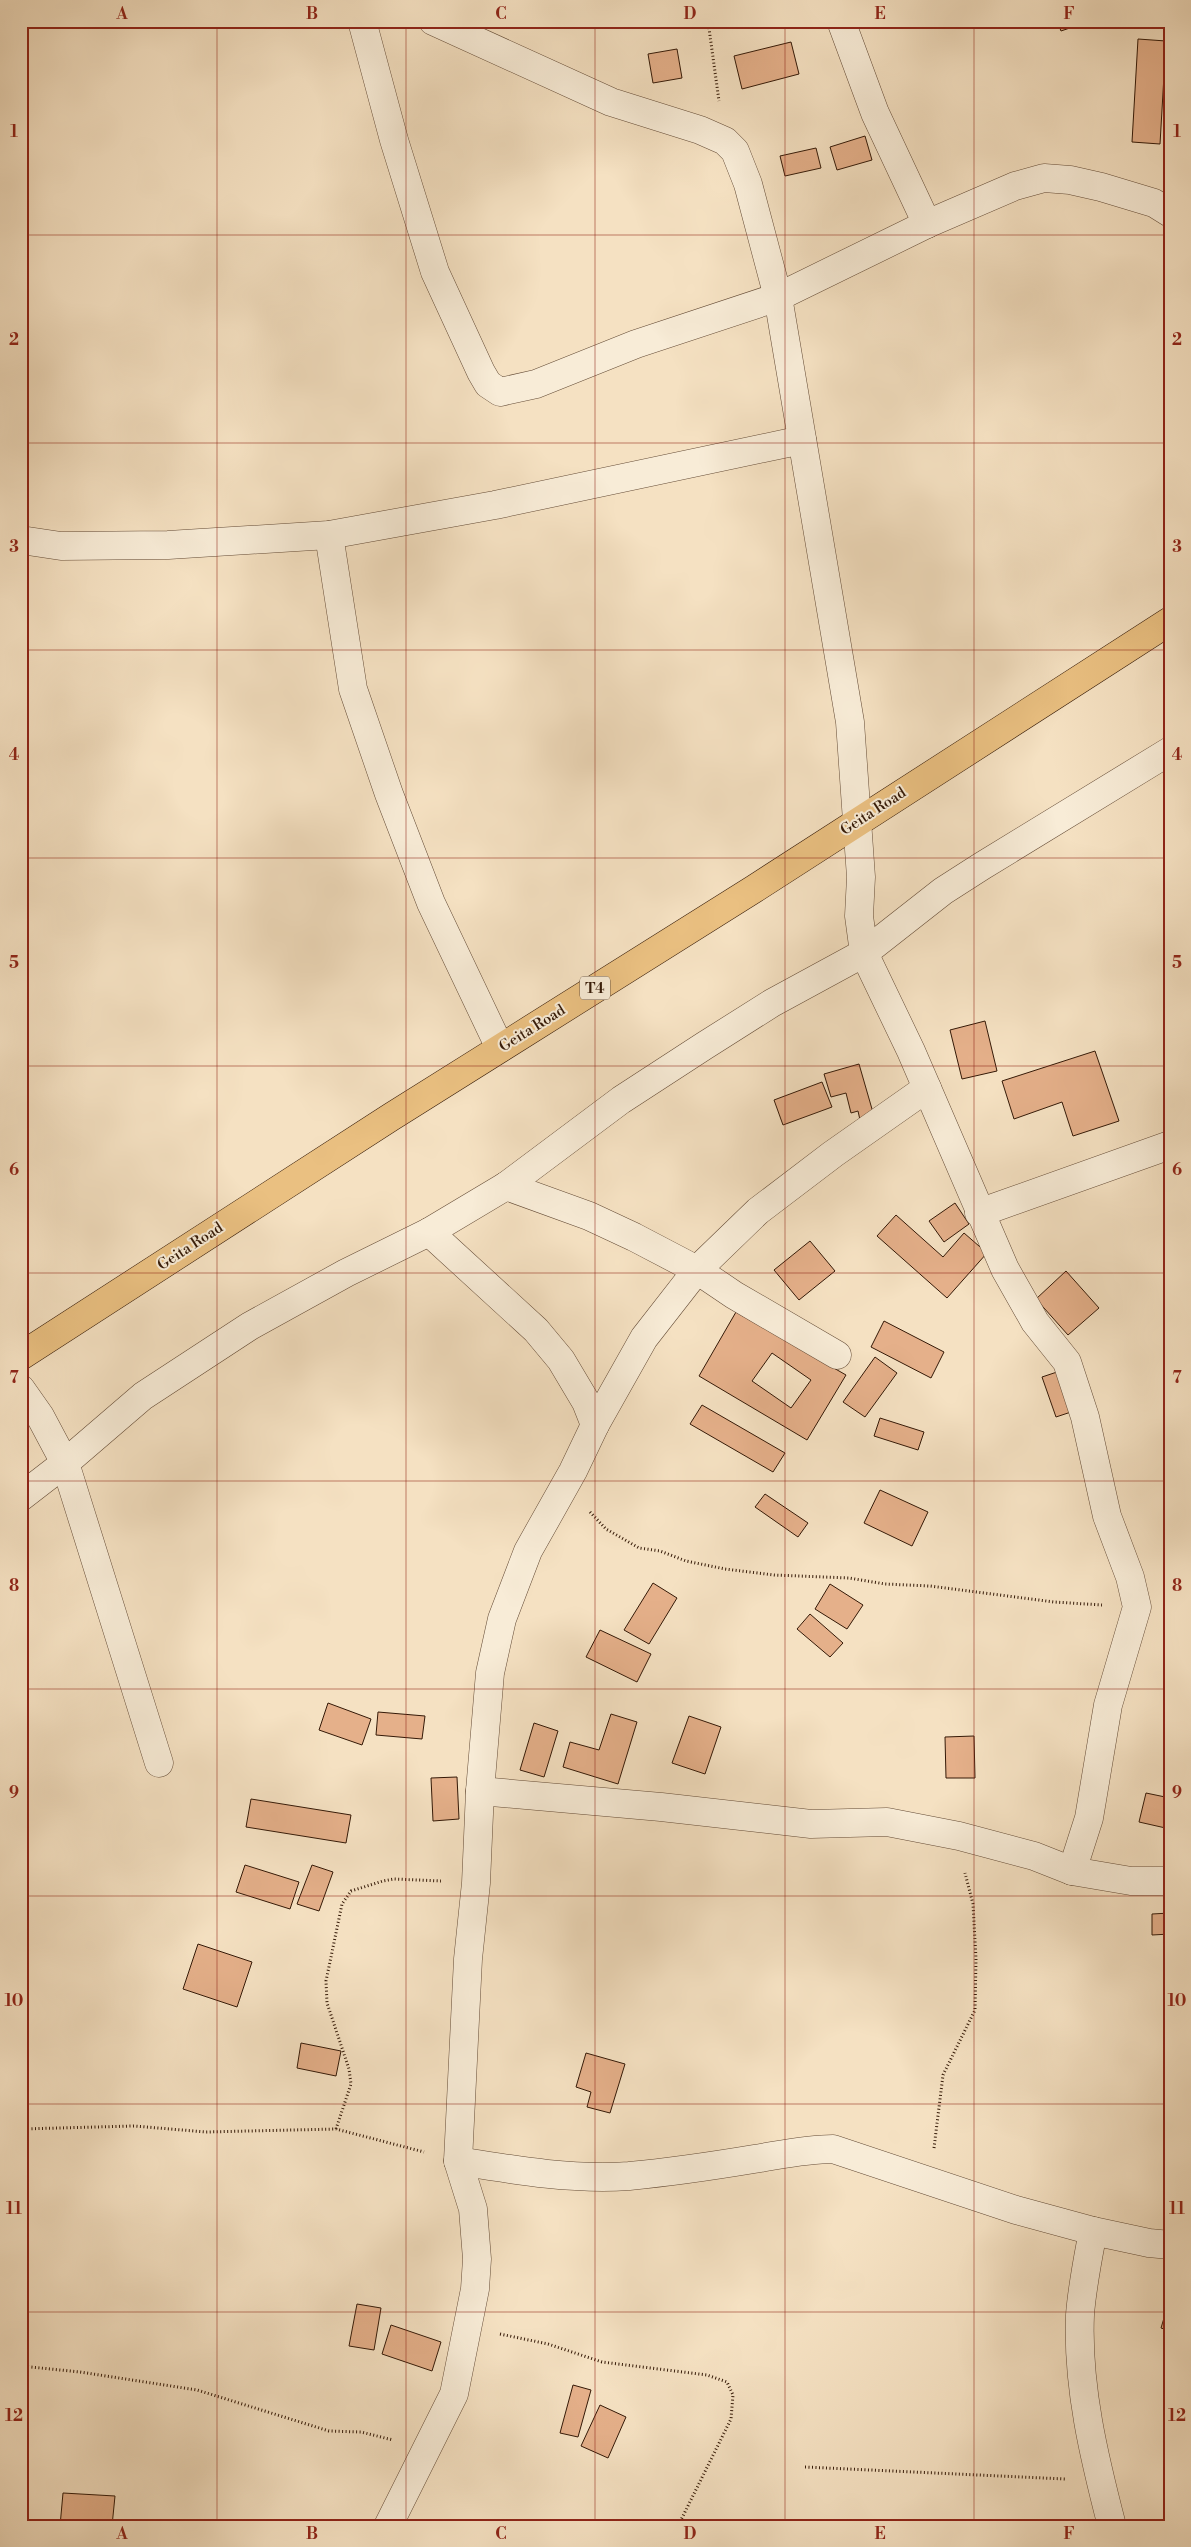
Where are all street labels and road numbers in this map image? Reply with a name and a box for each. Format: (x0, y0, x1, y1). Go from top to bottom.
street label: Geita Road (837, 783, 910, 840)
road number: T4 (580, 976, 610, 1000)
street label: Geita Road (496, 1000, 569, 1056)
street label: Geita Road (154, 1218, 227, 1275)

